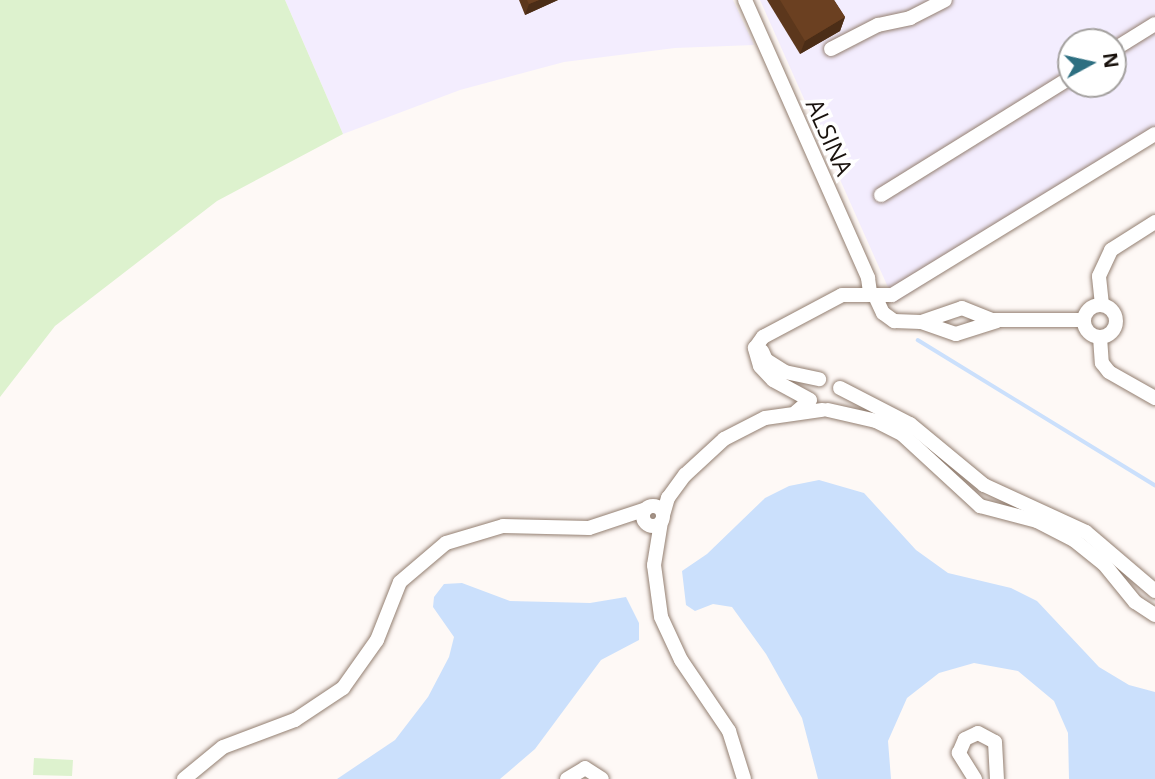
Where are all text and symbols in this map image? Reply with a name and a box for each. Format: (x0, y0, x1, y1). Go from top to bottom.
north arrow (1057, 28, 1127, 98)
text: N (1097, 51, 1125, 70)
street label: ALSINA (800, 94, 860, 180)

